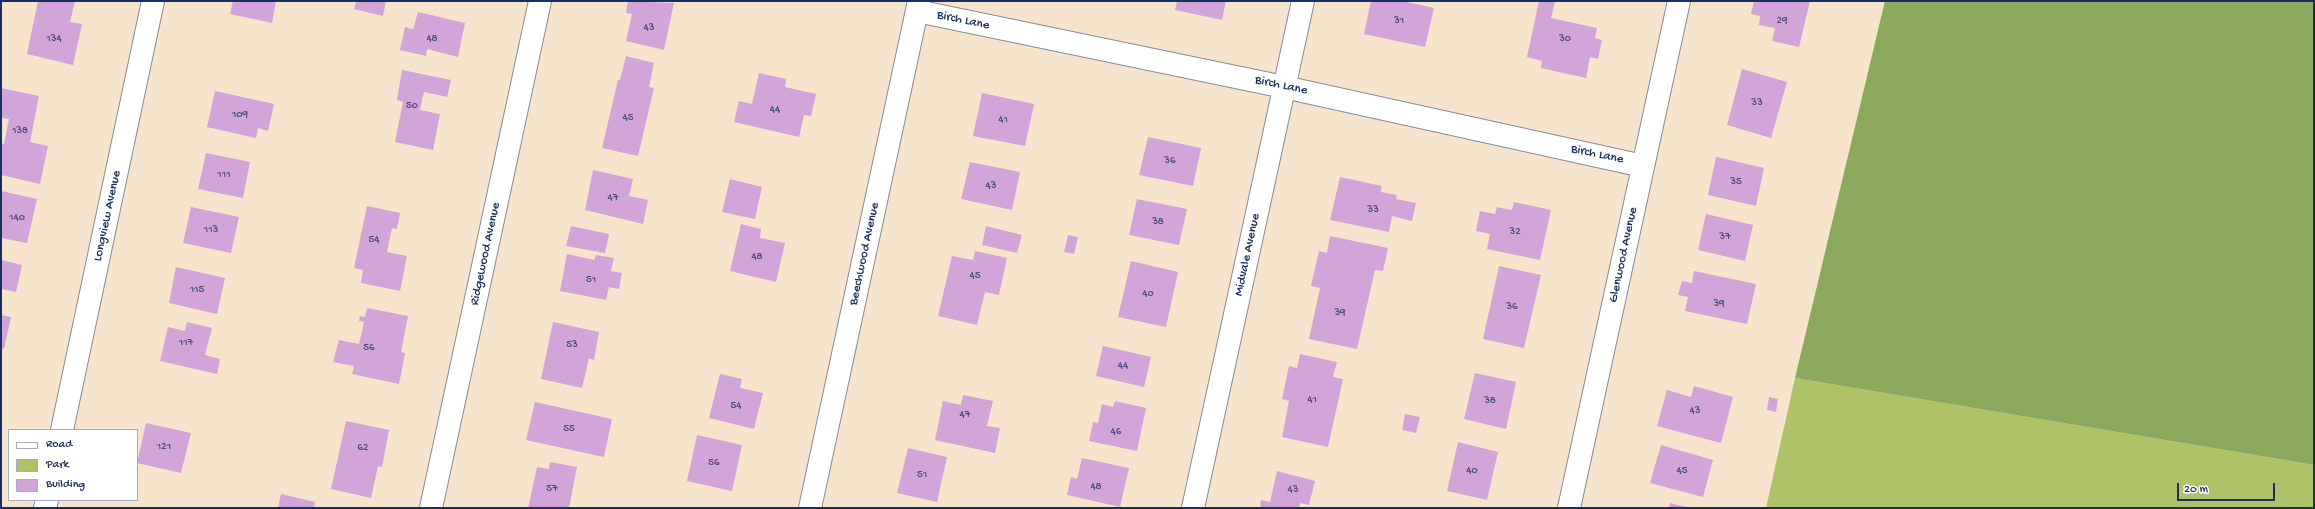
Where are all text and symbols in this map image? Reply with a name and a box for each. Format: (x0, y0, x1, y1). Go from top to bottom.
street label: Birch Lane (935, 8, 991, 34)
house number: 31 (1394, 14, 1404, 28)
house number: 29 (1777, 14, 1787, 28)
house number: 43 (644, 21, 654, 35)
house number: 134 (46, 32, 62, 46)
house number: 48 (426, 32, 438, 46)
house number: 30 (1559, 32, 1571, 46)
street label: Birch Lane (1253, 73, 1309, 99)
house number: 33 (1751, 96, 1763, 110)
house number: 50 (406, 99, 418, 113)
house number: 44 (770, 103, 780, 117)
house number: 109 (232, 108, 248, 122)
house number: 45 (623, 111, 633, 125)
house number: 41 (998, 113, 1008, 127)
house number: 138 (12, 124, 28, 138)
street label: Birch Lane (1569, 142, 1625, 168)
house number: 36 (1164, 154, 1176, 168)
house number: 111 (217, 168, 231, 182)
street label: Longview Avenue (91, 169, 125, 263)
house number: 35 (1730, 175, 1742, 189)
house number: 43 (986, 179, 996, 193)
house number: 47 (608, 191, 618, 205)
street label: Ridgewood Avenue (467, 201, 505, 307)
street label: Beechwood Avenue (846, 201, 884, 307)
house number: 33 (1367, 203, 1379, 217)
street label: Glenwood Avenue (1606, 206, 1642, 304)
house number: 140 (9, 211, 25, 225)
street label: Midvale Avenue (1232, 212, 1264, 298)
house number: 38 (1152, 215, 1164, 229)
house number: 113 (204, 223, 218, 237)
house number: 32 (1509, 225, 1521, 239)
house number: 37 (1719, 230, 1731, 244)
house number: 54 (369, 233, 379, 247)
house number: 48 (751, 250, 763, 264)
house number: 45 (970, 269, 980, 283)
house number: 51 (586, 273, 596, 287)
house number: 115 (190, 283, 204, 297)
house number: 40 (1142, 287, 1154, 301)
house number: 39 (1713, 297, 1725, 311)
house number: 36 (1506, 300, 1518, 314)
house number: 39 (1334, 306, 1346, 320)
house number: 117 (179, 336, 193, 350)
house number: 53 (566, 338, 578, 352)
house number: 56 (363, 341, 375, 355)
house number: 44 (1118, 359, 1128, 373)
house number: 41 (1307, 393, 1317, 407)
house number: 38 (1484, 394, 1496, 408)
house number: 54 (731, 399, 741, 413)
house number: 43 (1690, 404, 1700, 418)
house number: 47 (960, 408, 970, 422)
house number: 55 (563, 422, 575, 436)
house number: 46 (1111, 425, 1121, 439)
legend (8, 429, 138, 501)
text: Road (46, 438, 72, 452)
house number: 121 (157, 440, 171, 454)
house number: 62 (358, 441, 368, 455)
house number: 56 (708, 456, 720, 470)
text: Park (46, 458, 69, 472)
house number: 40 (1466, 464, 1478, 478)
house number: 45 (1677, 464, 1687, 478)
house number: 51 (917, 468, 927, 482)
scale bar (2179, 475, 2277, 501)
text: Building (46, 478, 85, 492)
house number: 48 (1090, 480, 1102, 494)
house number: 57 (546, 482, 558, 496)
house number: 43 (1288, 483, 1298, 497)
text: 20 m (2184, 483, 2208, 497)

